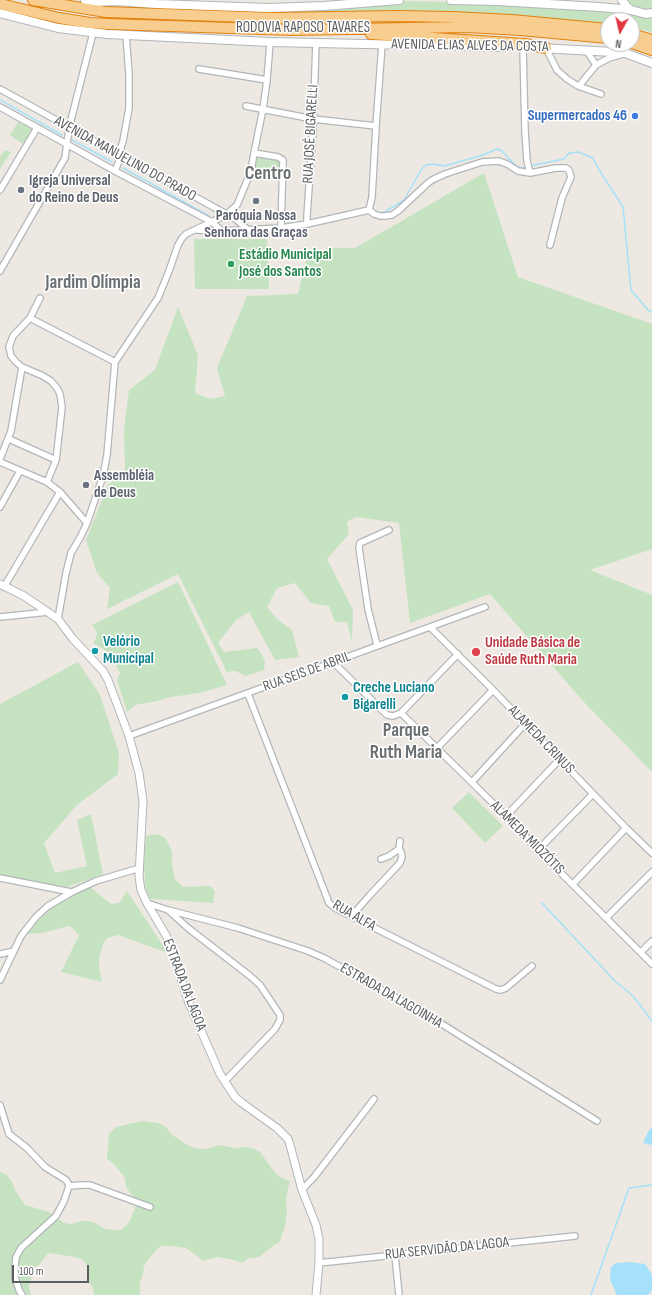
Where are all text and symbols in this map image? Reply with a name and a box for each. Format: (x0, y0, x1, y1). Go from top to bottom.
north arrow (600, 12, 640, 52)
street label: RODOVIA RAPOSO TAVARES (236, 19, 370, 37)
street label: AVENIDA ELIAS ALVES DA COSTA (391, 36, 549, 56)
text: N (615, 37, 622, 50)
street label: RUA JOSÉ BIGARELLI (299, 84, 323, 184)
place label: Supermercados 46 (528, 107, 627, 125)
marker: Supermercados 46 (630, 111, 640, 121)
street label: AVENIDA MANUELINO DO PRADO (51, 112, 199, 206)
district label: Centro (245, 163, 291, 185)
place label: Igreja Universal do Reino de Deus (29, 172, 118, 207)
marker: Igreja Universal do Reino de Deus (16, 185, 26, 195)
marker: Paróquia Nossa Senhora das Graças (251, 196, 261, 206)
place label: Paróquia Nossa Senhora das Graças (204, 207, 308, 242)
place label: Estádio Municipal José dos Santos (239, 246, 332, 281)
marker: Estádio Municipal José dos Santos (226, 259, 236, 269)
district label: Jardim Olímpia (45, 272, 141, 294)
place label: Assembléia de Deus (94, 467, 154, 502)
marker: Assembléia de Deus (81, 480, 91, 490)
place label: Velório Municipal (103, 633, 154, 668)
place label: Unidade Básica de Saúde Ruth Maria (485, 634, 580, 669)
marker: Velório Municipal (90, 646, 100, 656)
marker: Unidade Básica de Saúde Ruth Maria (470, 646, 482, 658)
street label: RUA SEIS DE ABRIL (261, 648, 353, 696)
place label: Creche Luciano Bigarelli (353, 679, 434, 714)
marker: Creche Luciano Bigarelli (340, 692, 350, 702)
street label: ALAMEDA CRINUS (504, 702, 578, 778)
district label: Parque Ruth Maria (370, 720, 442, 764)
street label: ALAMEDA MIOZÓTIS (486, 797, 568, 879)
street label: RUA ALFA (329, 896, 379, 936)
street label: ESTRADA DA LAGOA (158, 936, 210, 1034)
street label: ESTRADA DA LAGOINHA (337, 959, 445, 1033)
street label: RUA SERVIDÃO DA LAGOA (384, 1234, 510, 1264)
scale bar (14, 1257, 91, 1283)
text: 100 m (19, 1264, 44, 1279)

